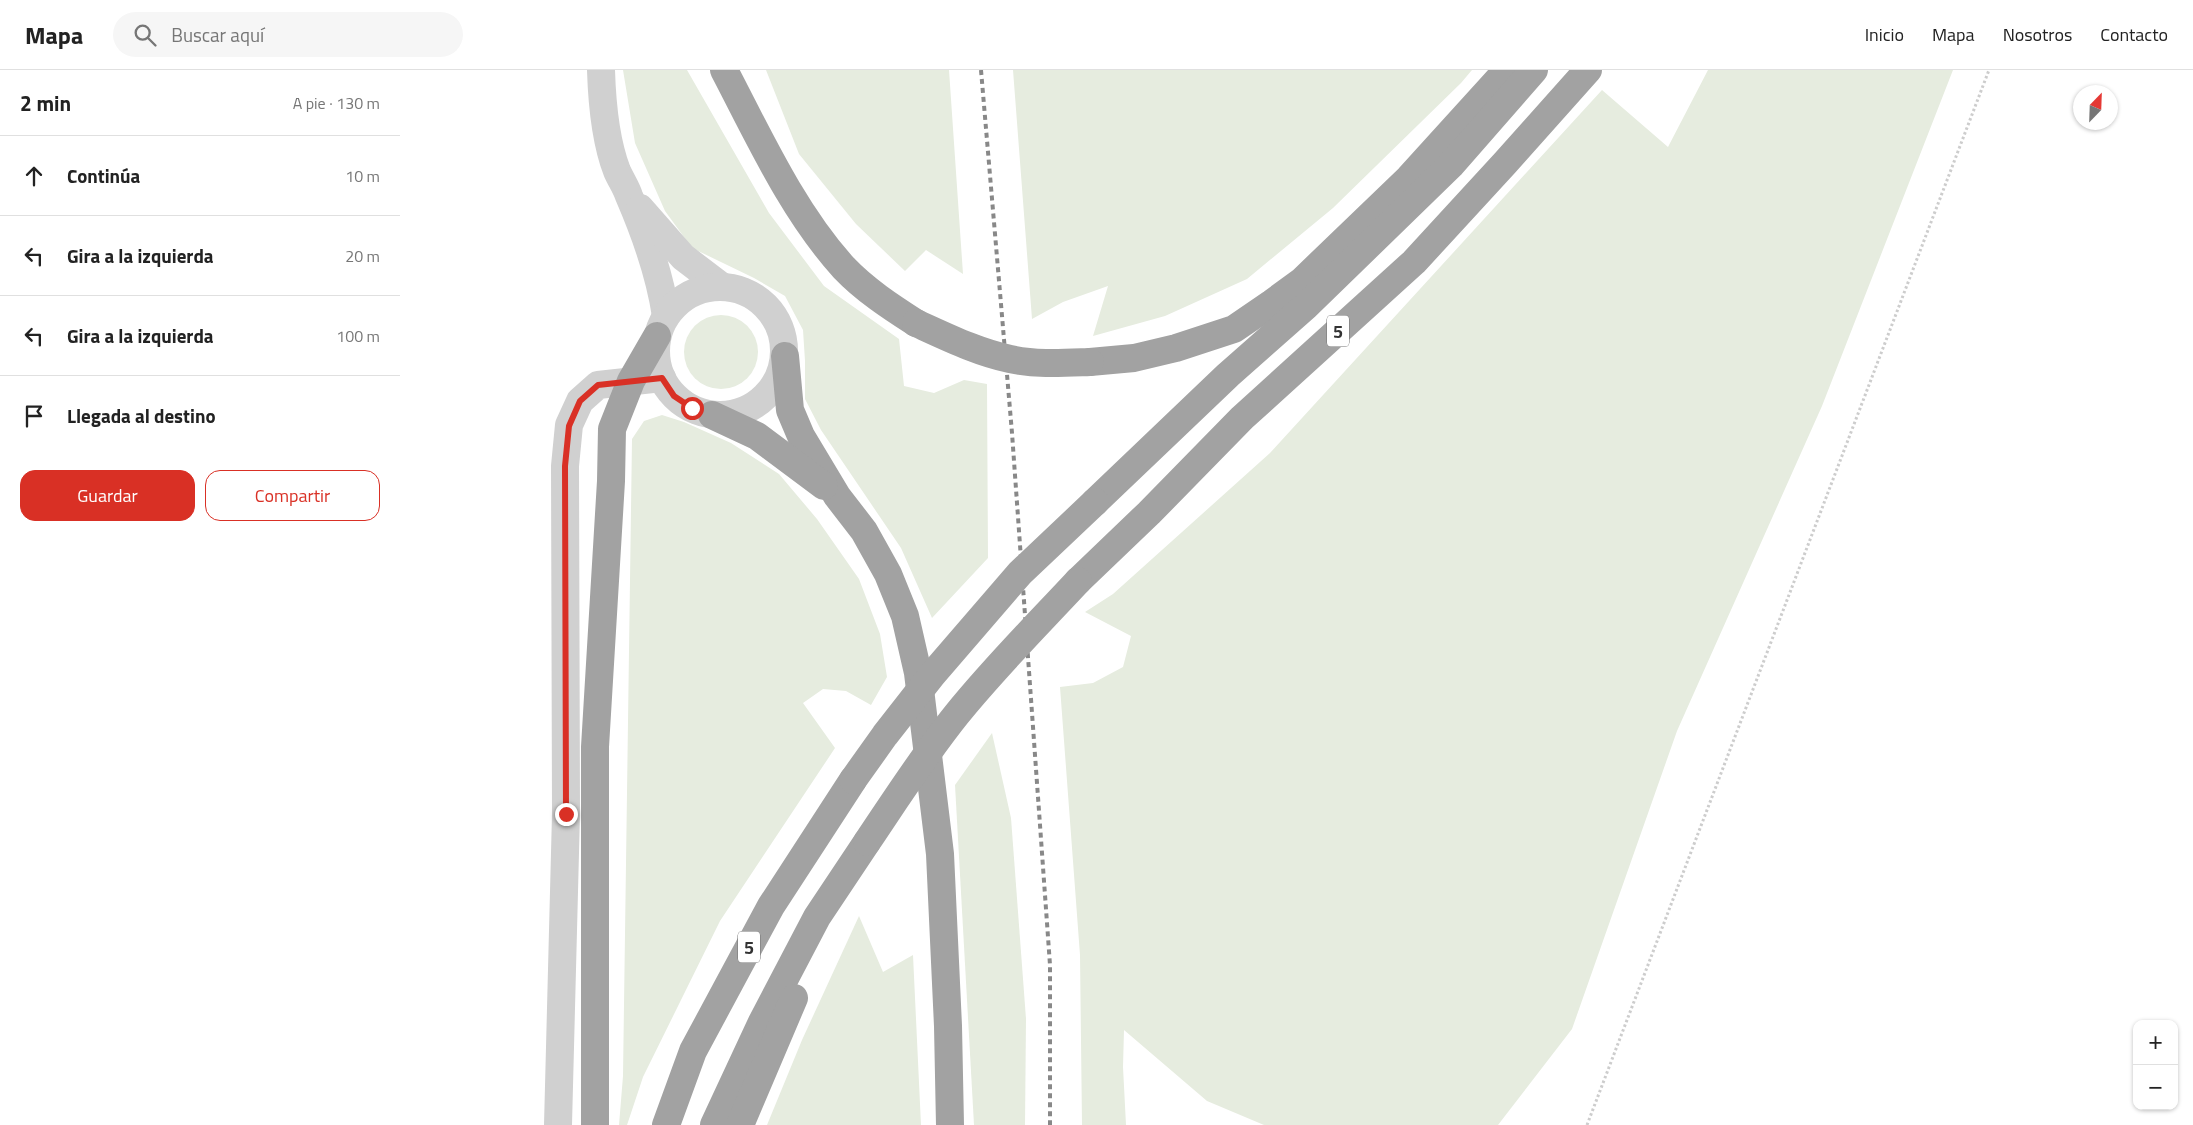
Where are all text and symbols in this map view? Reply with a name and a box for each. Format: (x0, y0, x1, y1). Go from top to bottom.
search box (113, 12, 463, 57)
text: Mapa (25, 17, 83, 53)
text: Buscar aquí (171, 20, 264, 49)
icon: search (131, 21, 159, 49)
text: Inicio (1865, 21, 1904, 48)
text: Mapa (1932, 21, 1975, 48)
text: Nosotros (2003, 21, 2072, 48)
text: Contacto (2100, 21, 2168, 48)
north arrow (2073, 85, 2118, 130)
text: 2 min (20, 87, 71, 119)
text: A pie · 130 m (293, 91, 380, 115)
text: Continúa (67, 161, 140, 190)
icon: ahead (20, 162, 48, 190)
text: 10 m (345, 164, 380, 188)
text: Gira a la izquierda (67, 241, 214, 270)
icon: left (20, 242, 48, 270)
text: 20 m (345, 244, 380, 268)
road number: 5 (1327, 316, 1349, 346)
text: Gira a la izquierda (67, 321, 214, 350)
icon: left (20, 322, 48, 350)
text: 100 m (336, 324, 380, 348)
route start (681, 397, 704, 420)
text: Llegada al destino (67, 401, 216, 430)
icon: arrive (20, 402, 48, 430)
button: Guardar (20, 470, 195, 521)
button: Compartir (205, 470, 380, 521)
route end (555, 803, 578, 826)
road number: 5 (738, 932, 760, 962)
map controls (2133, 1020, 2178, 1110)
button: + (2133, 1020, 2178, 1065)
button: − (2133, 1065, 2178, 1110)

